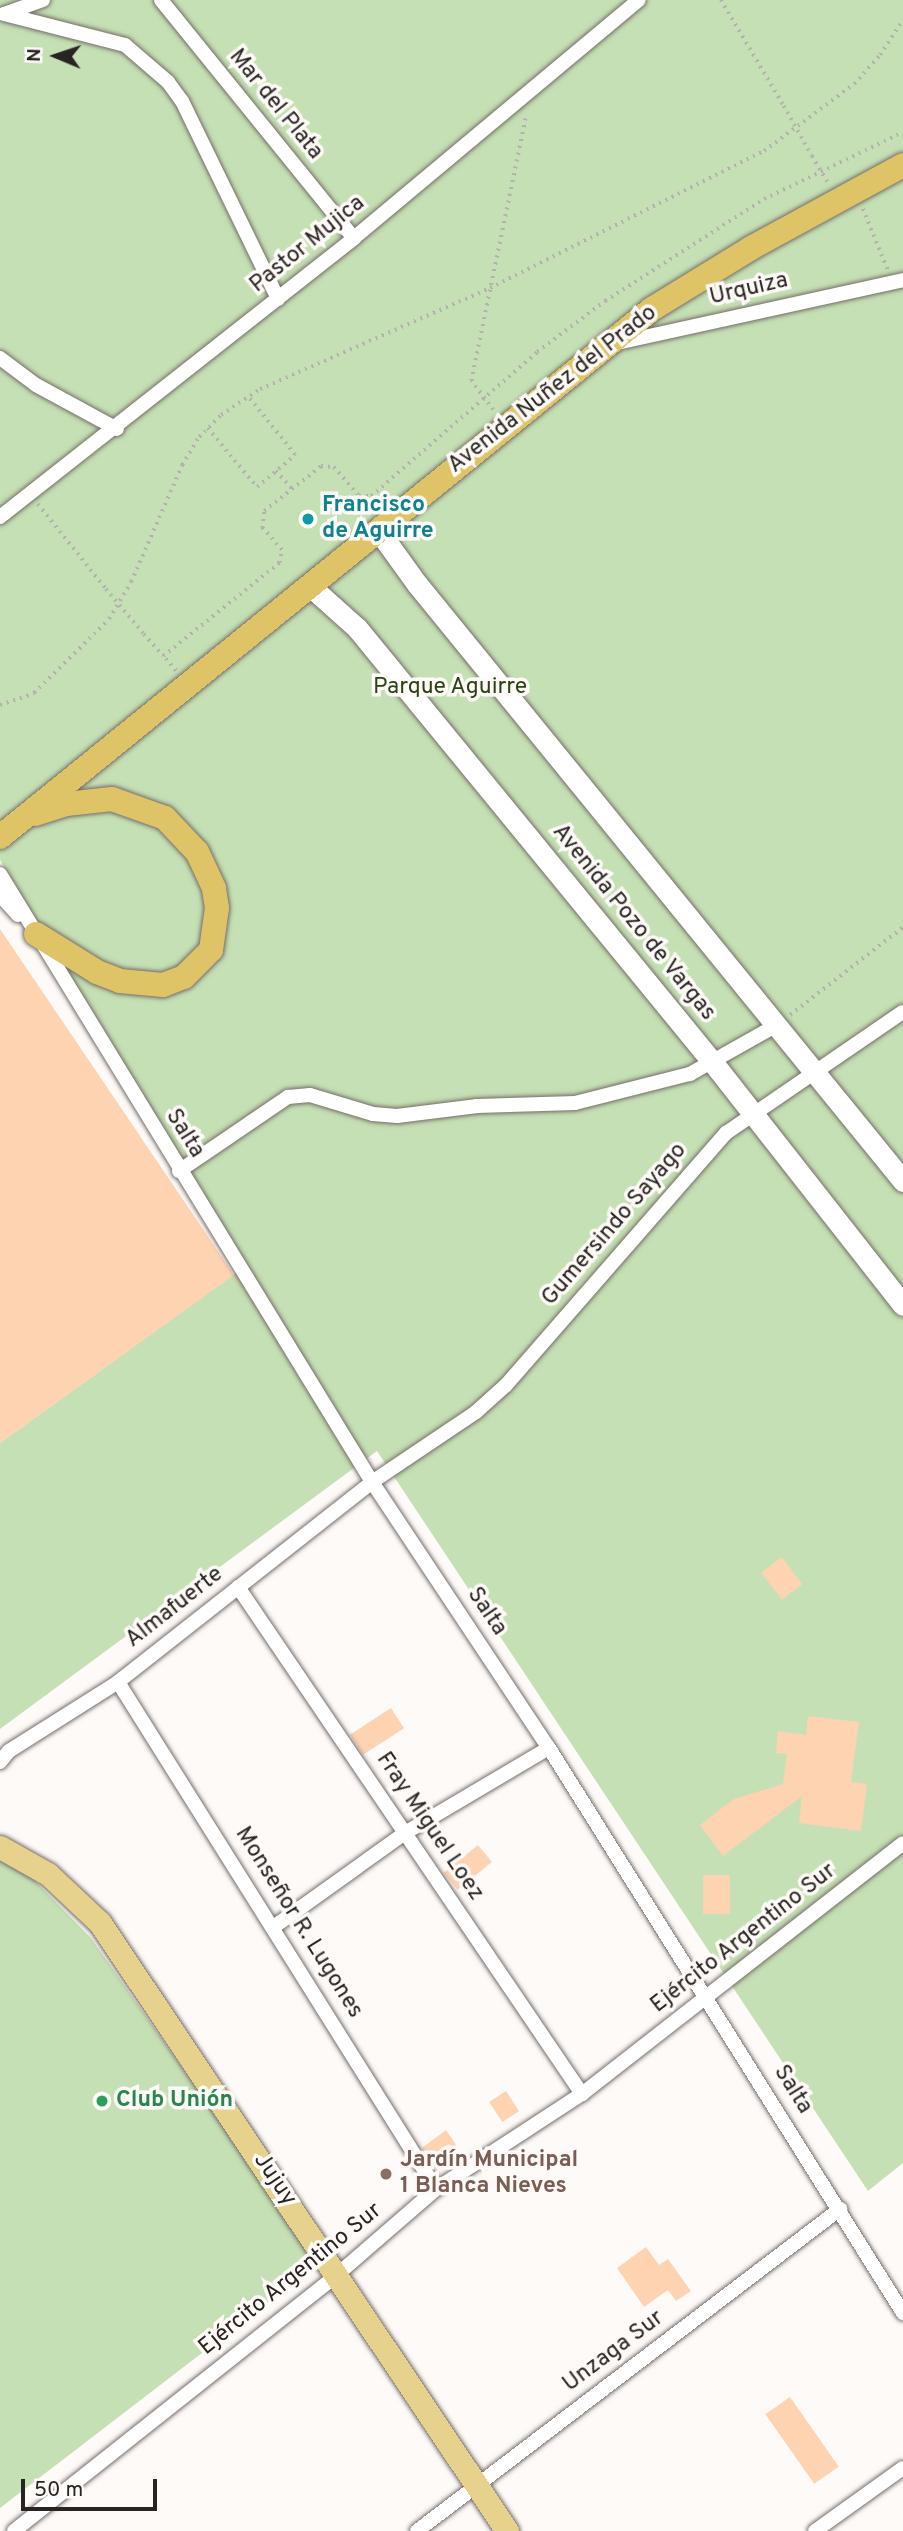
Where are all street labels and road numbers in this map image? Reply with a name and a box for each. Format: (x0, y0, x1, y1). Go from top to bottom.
street label: Mar del Plata (222, 44, 328, 166)
street label: Pastor Mujica (245, 190, 371, 300)
street label: Urquiza (707, 268, 791, 312)
street label: Avenida Nuñez del Prado (443, 300, 663, 480)
street label: Avenida Pozo de Vargas (545, 819, 721, 1027)
street label: Salta (158, 1104, 210, 1164)
street label: Gumersindo Sayago (537, 1138, 693, 1312)
street label: Almafuerte (121, 1561, 229, 1655)
street label: Salta (460, 1583, 512, 1641)
street label: Fray Miguel Loez (369, 1748, 489, 1906)
street label: Monseñor R. Lugones (228, 1822, 368, 2024)
street label: Ejército Argentino Sur (646, 1858, 842, 2020)
street label: Salta (766, 2060, 818, 2120)
street label: Jujuy (246, 2148, 302, 2212)
street label: Ejército Argentino Sur (194, 2197, 388, 2363)
street label: Unzaga Sur (558, 2305, 670, 2399)

